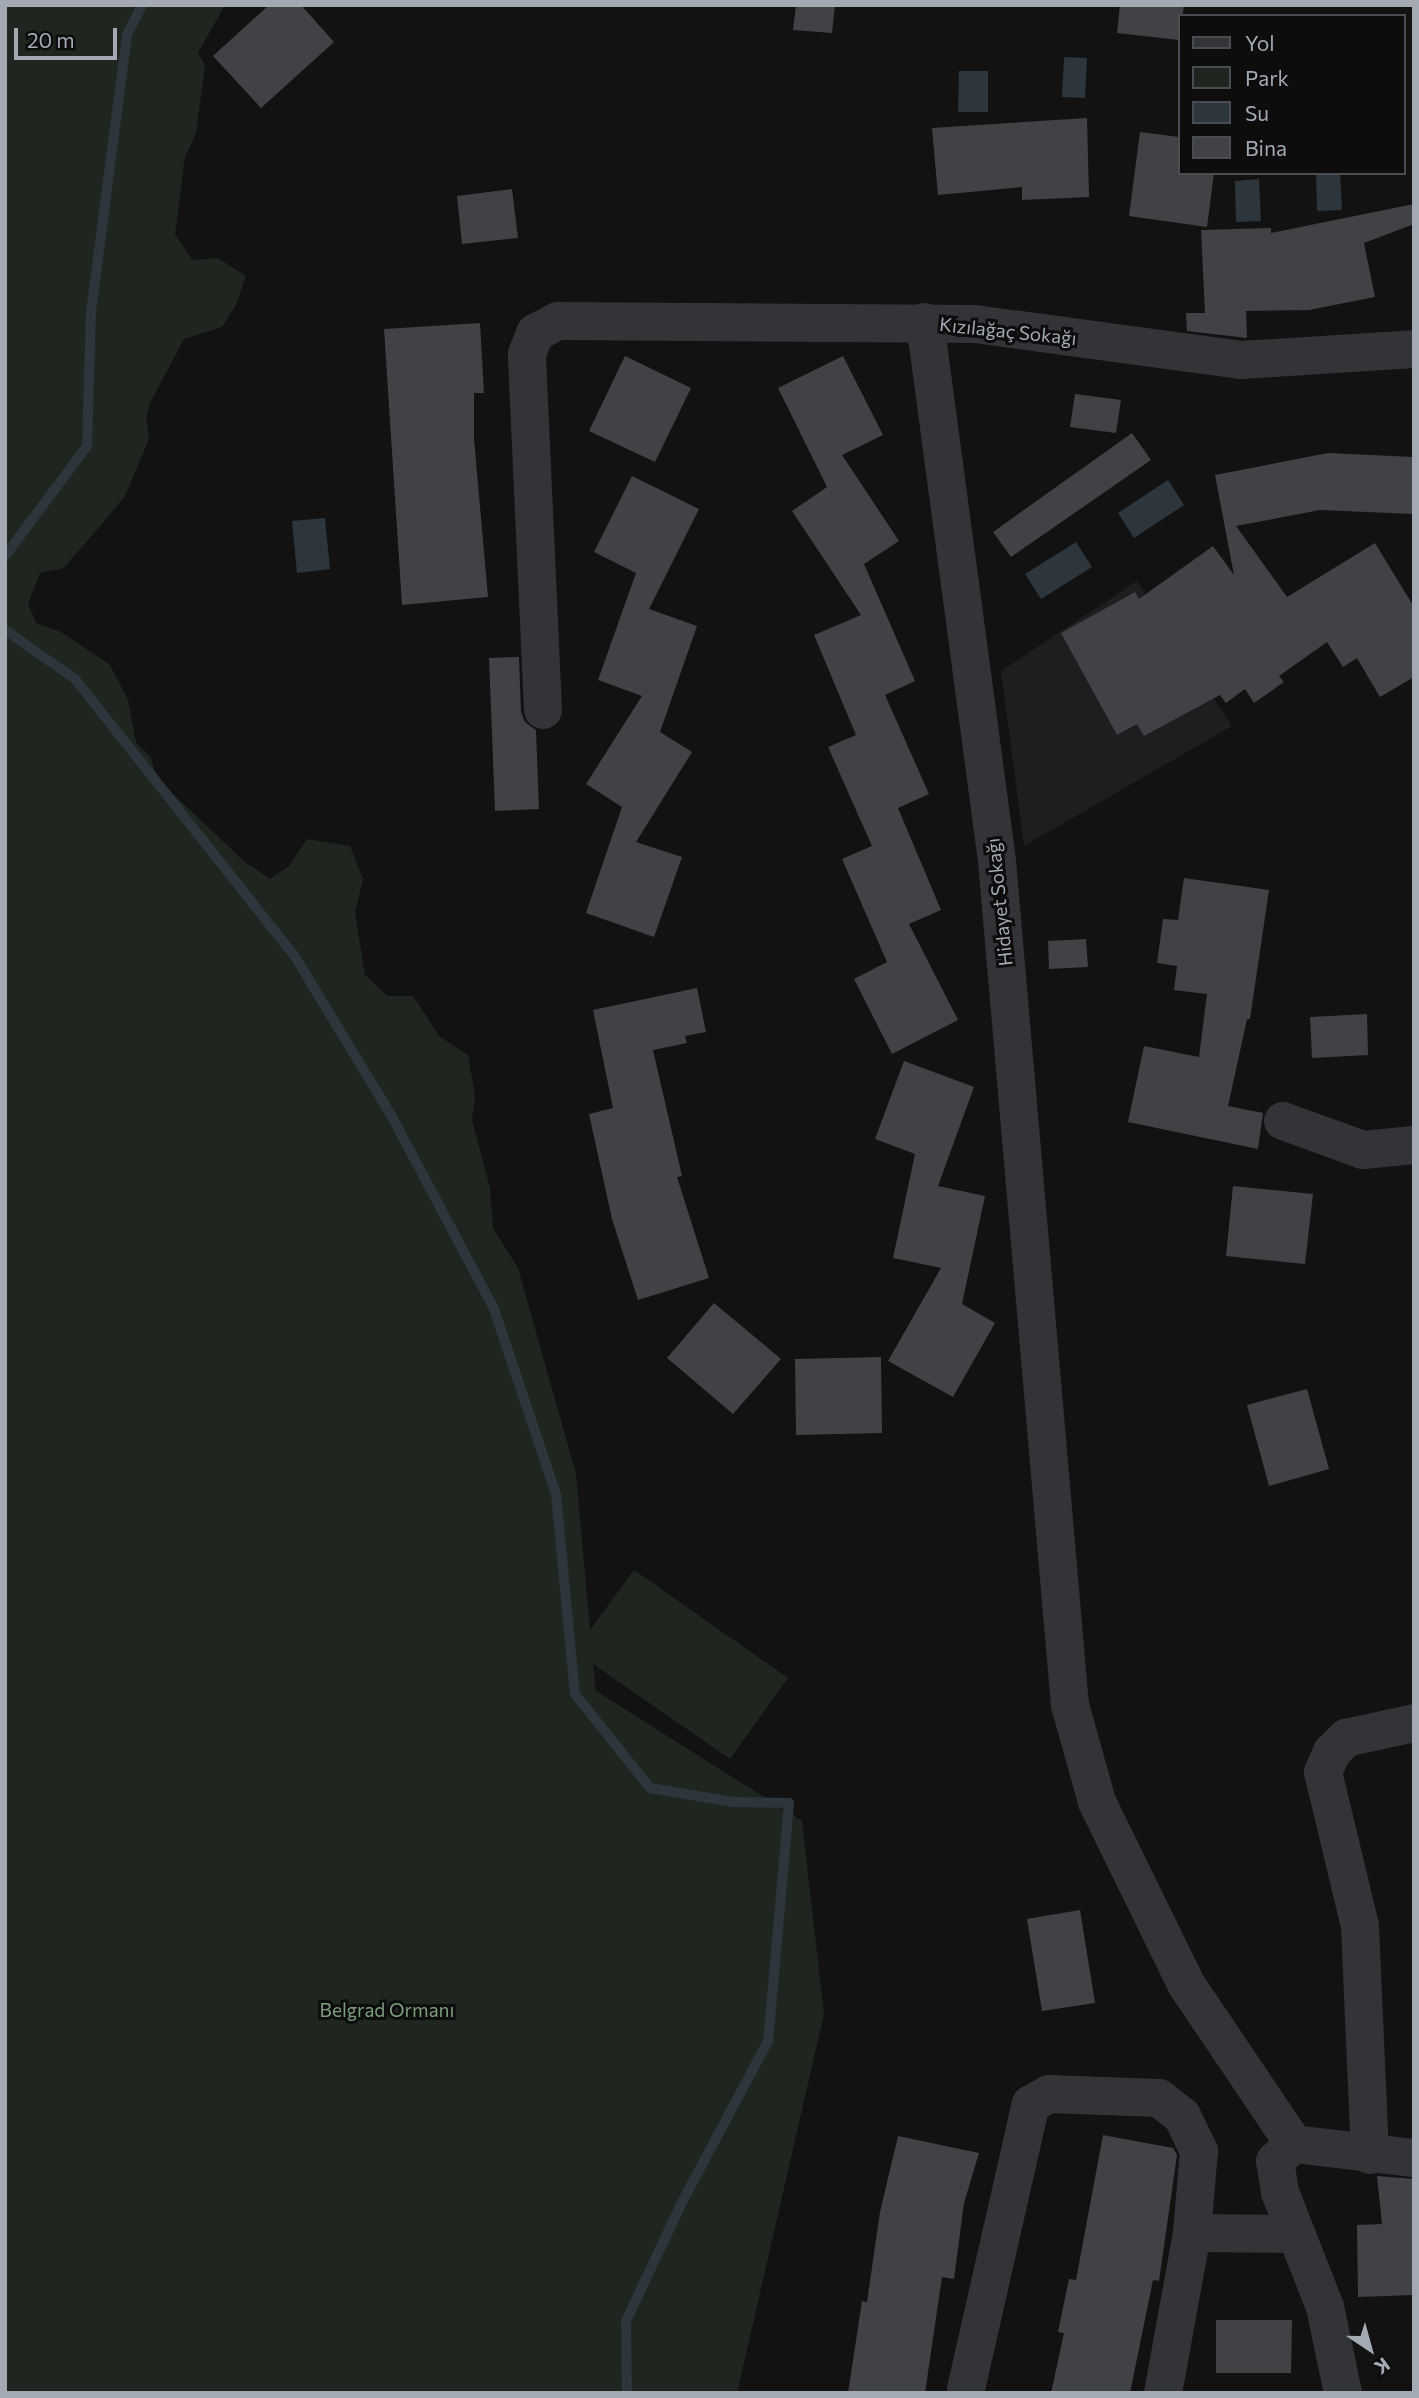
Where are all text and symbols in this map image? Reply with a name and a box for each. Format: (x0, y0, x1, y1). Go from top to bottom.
scale bar (18, 14, 121, 58)
legend (1178, 14, 1405, 175)
text: 20 m (27, 27, 75, 52)
text: Yol (1245, 30, 1275, 55)
text: Park (1245, 65, 1289, 90)
text: Su (1245, 100, 1269, 125)
text: Bina (1245, 135, 1287, 160)
street label: Kızılağaç Sokağı (938, 312, 1078, 350)
street label: Hidayet Sokağı (981, 837, 1017, 967)
park label: Belgrad Ormanı (320, 1999, 454, 2021)
north arrow (1335, 2314, 1405, 2384)
text: K (1371, 2353, 1395, 2380)

